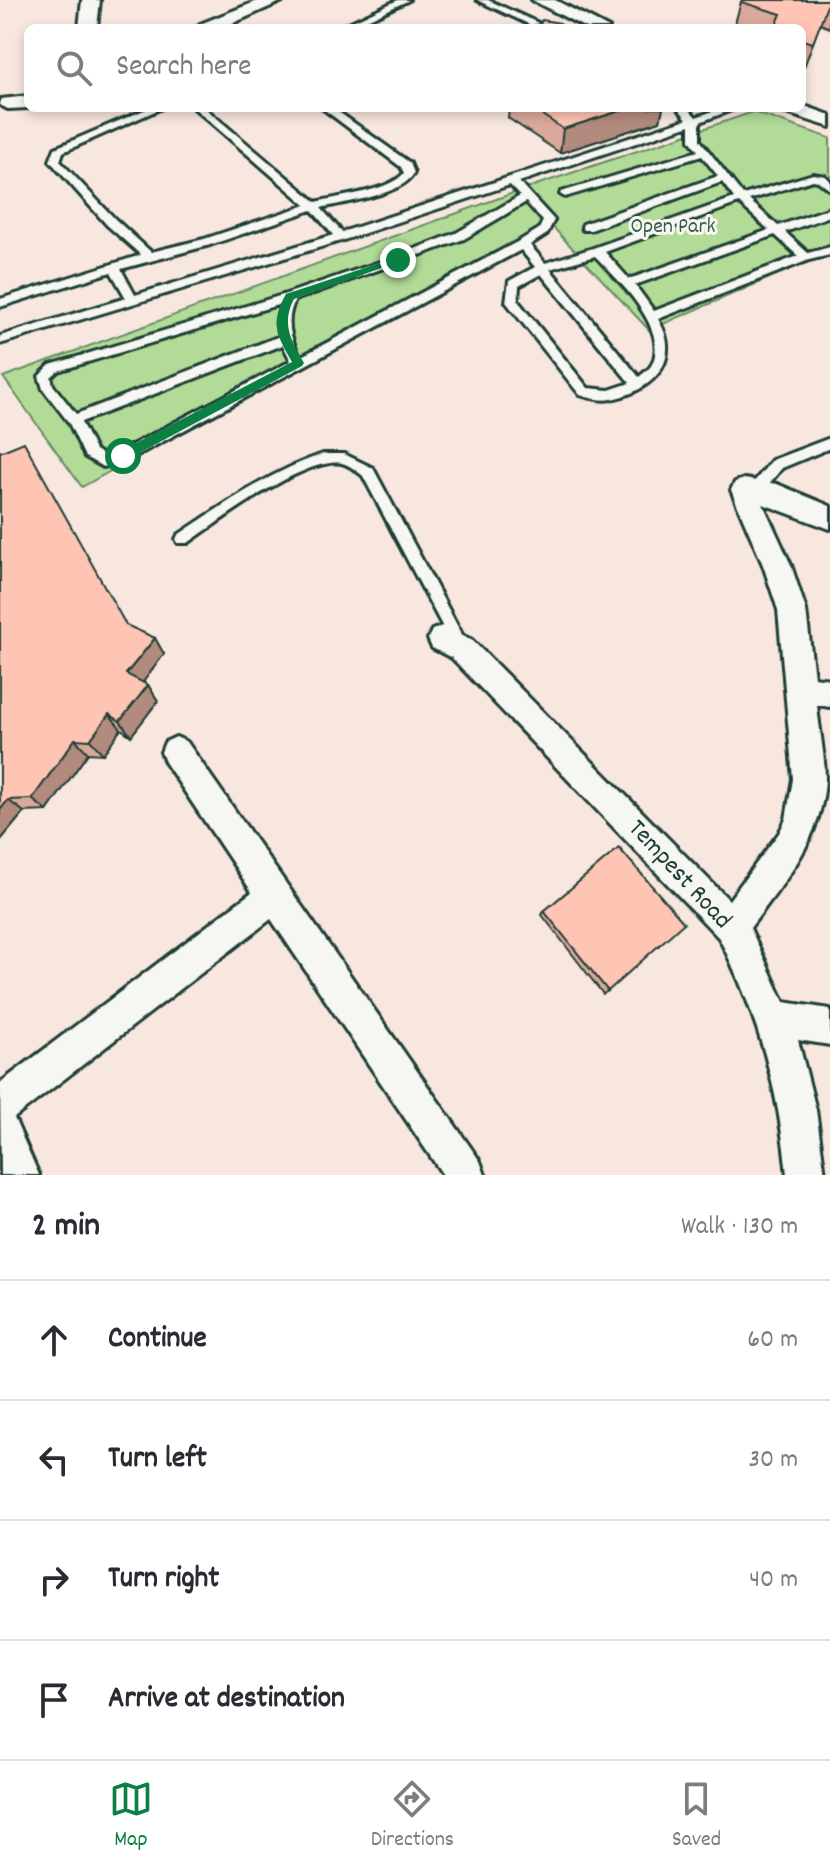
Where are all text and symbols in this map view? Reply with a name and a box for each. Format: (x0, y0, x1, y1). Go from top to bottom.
search box (24, 24, 806, 112)
icon: search (52, 46, 96, 90)
text: Search here (116, 47, 252, 90)
park label: Open Park (630, 212, 716, 243)
route end (380, 242, 416, 278)
route start (105, 438, 141, 474)
street label: Tempest Road (618, 812, 740, 938)
text: 2 min (32, 1203, 100, 1252)
text: Walk · 130 m (681, 1209, 798, 1246)
icon: ahead (32, 1318, 76, 1362)
text: Continue (108, 1319, 207, 1362)
text: 60 m (747, 1322, 798, 1359)
icon: left (32, 1438, 76, 1482)
text: Turn left (108, 1439, 207, 1482)
text: 30 m (748, 1442, 798, 1479)
icon: right (32, 1558, 76, 1602)
text: Turn right (108, 1559, 219, 1602)
text: 40 m (749, 1562, 798, 1599)
icon: arrive (32, 1678, 76, 1722)
text: Arrive at destination (108, 1679, 345, 1722)
tab: Map (109, 1777, 153, 1856)
tab: Directions (371, 1777, 454, 1856)
tab: Saved (672, 1777, 721, 1856)

